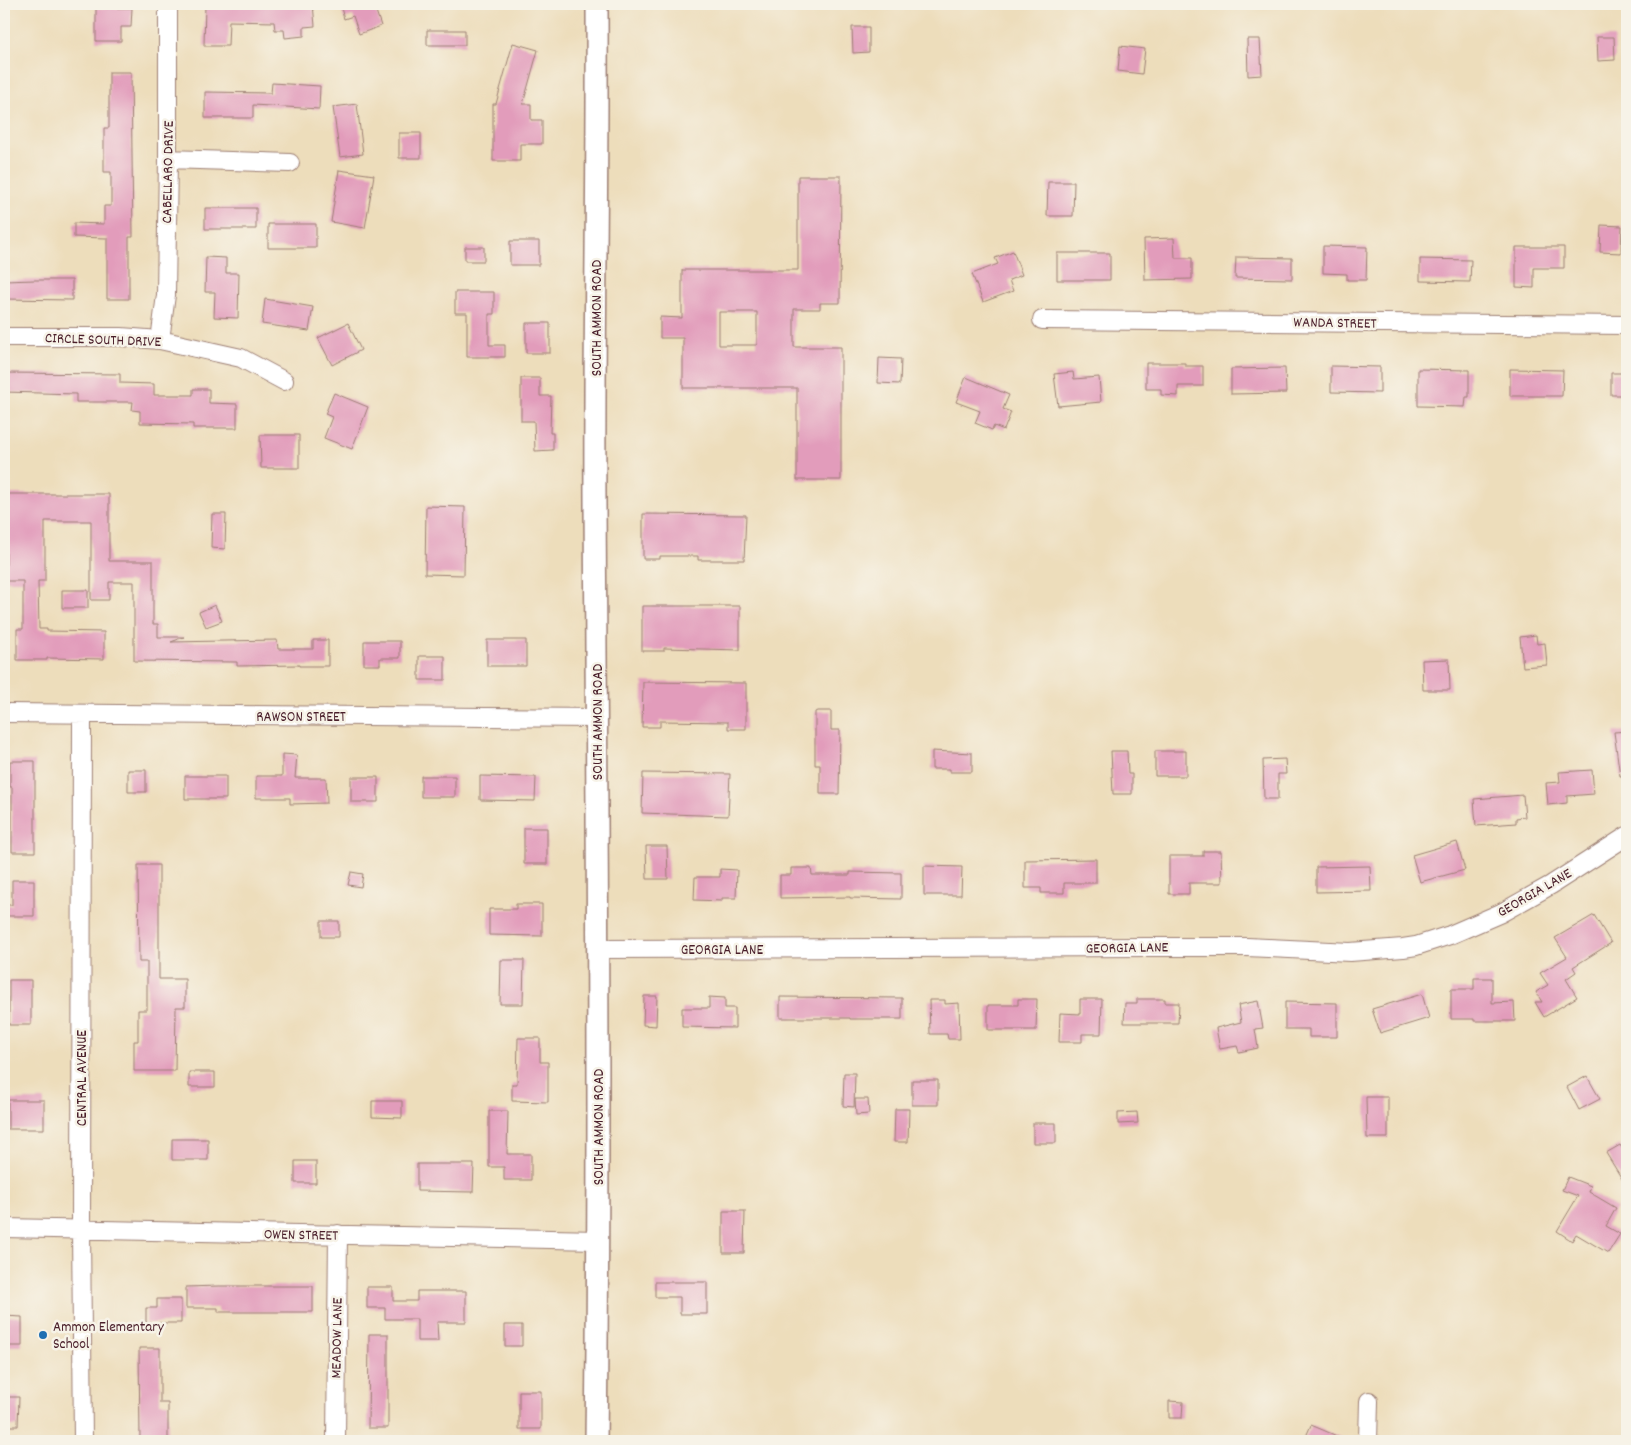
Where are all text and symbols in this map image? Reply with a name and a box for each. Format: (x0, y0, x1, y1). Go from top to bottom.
street label: CABELLARO DRIVE (157, 120, 181, 224)
street label: SOUTH AMMON ROAD (587, 259, 609, 376)
street label: WANDA STREET (1293, 312, 1377, 336)
street label: CIRCLE SOUTH DRIVE (44, 328, 162, 354)
street label: SOUTH AMMON ROAD (588, 663, 610, 780)
street label: RAWSON STREET (256, 707, 346, 729)
street label: GEORGIA LANE (1494, 863, 1576, 924)
street label: GEORGIA LANE (1085, 937, 1169, 961)
street label: GEORGIA LANE (681, 940, 764, 962)
street label: CENTRAL AVENUE (72, 1030, 94, 1126)
street label: SOUTH AMMON ROAD (589, 1068, 611, 1185)
street label: OWEN STREET (264, 1224, 338, 1248)
street label: MEADOW LANE (326, 1297, 350, 1379)
place label: Ammon Elementary School (53, 1317, 165, 1356)
marker: Ammon Elementary School (37, 1329, 49, 1341)

